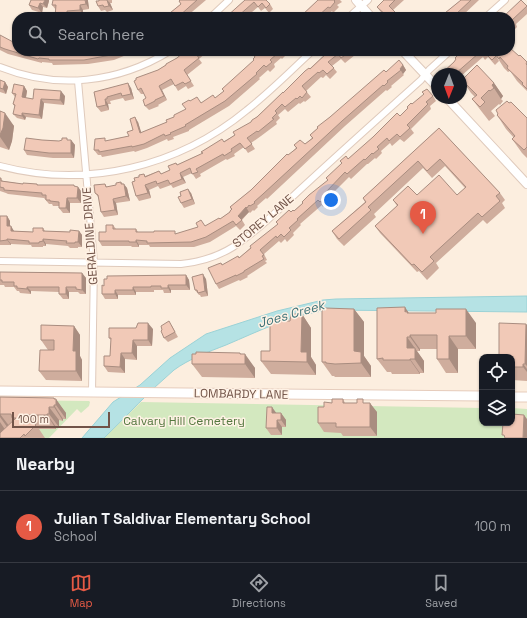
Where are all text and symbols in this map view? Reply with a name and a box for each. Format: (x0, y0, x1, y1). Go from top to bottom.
search box (12, 12, 515, 56)
icon: search (26, 23, 48, 45)
text: Search here (58, 25, 144, 44)
north arrow (431, 68, 467, 104)
street label: GERALDINE DRIVE (79, 186, 101, 285)
your location (321, 190, 341, 210)
street label: STOREY LANE (229, 191, 297, 251)
pin: 1 (410, 201, 436, 234)
water label: Joes Creek (256, 296, 328, 332)
map controls (479, 354, 515, 426)
button: locate (479, 354, 515, 390)
street label: LOMBARDY LANE (194, 385, 289, 403)
button: layers (479, 390, 515, 426)
scale bar (12, 410, 110, 429)
text: 100 m (18, 412, 49, 426)
park label: Calvary Hill Cemetery (123, 413, 245, 429)
text: Nearby (16, 453, 75, 475)
text: Julian T Saldivar Elementary School (54, 509, 311, 528)
text: 1 (26, 518, 32, 535)
text: 100 m (474, 518, 511, 535)
text: School (54, 528, 97, 545)
tab: Map (70, 572, 93, 610)
tab: Directions (232, 572, 286, 610)
tab: Saved (425, 572, 457, 610)

